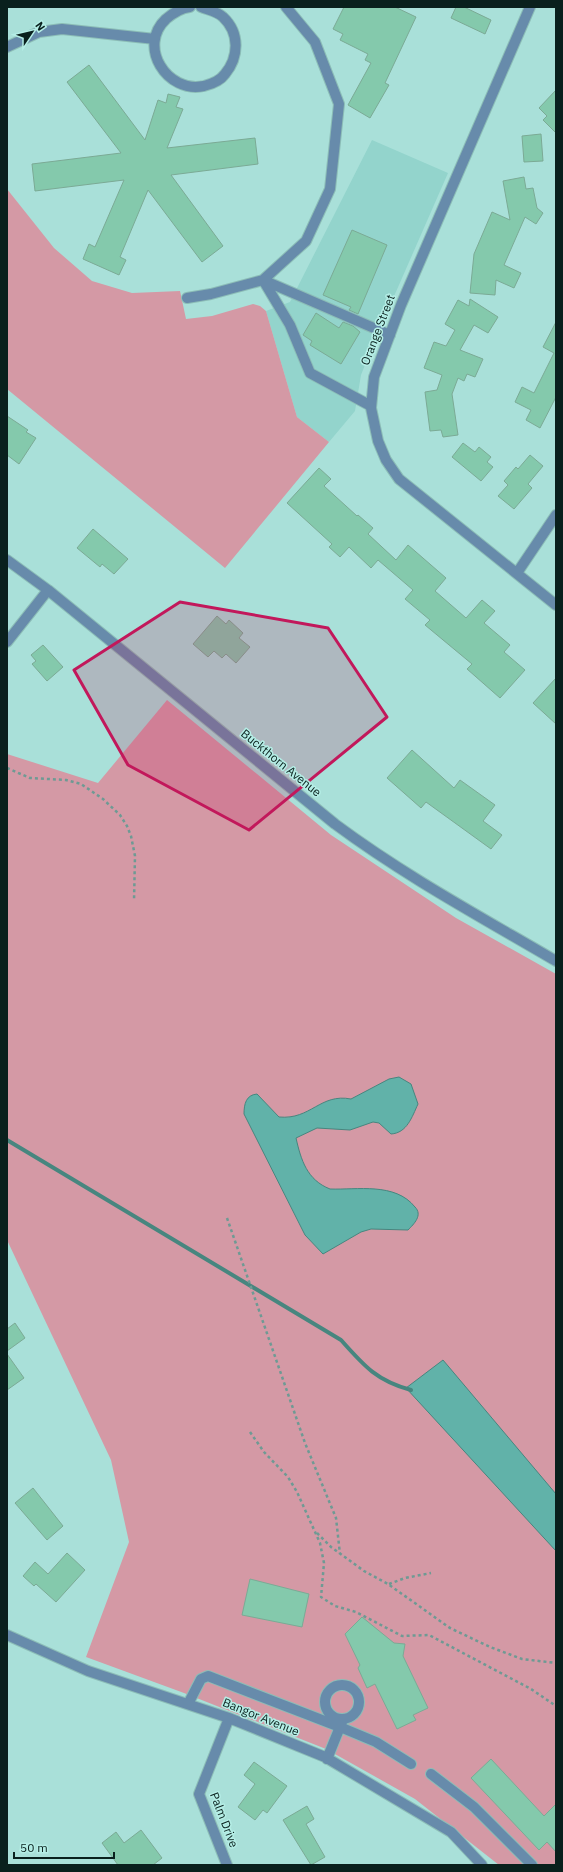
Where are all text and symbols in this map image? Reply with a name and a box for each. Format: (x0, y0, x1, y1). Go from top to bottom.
north arrow (12, 12, 52, 52)
text: N (32, 19, 48, 34)
street label: Orange Street (357, 292, 398, 367)
street label: Buckthorn Avenue (238, 726, 325, 800)
street label: Bangor Avenue (221, 1694, 302, 1739)
street label: Palm Drive (207, 1790, 242, 1850)
scale bar (14, 1834, 114, 1860)
text: 50 m (20, 1840, 48, 1855)

